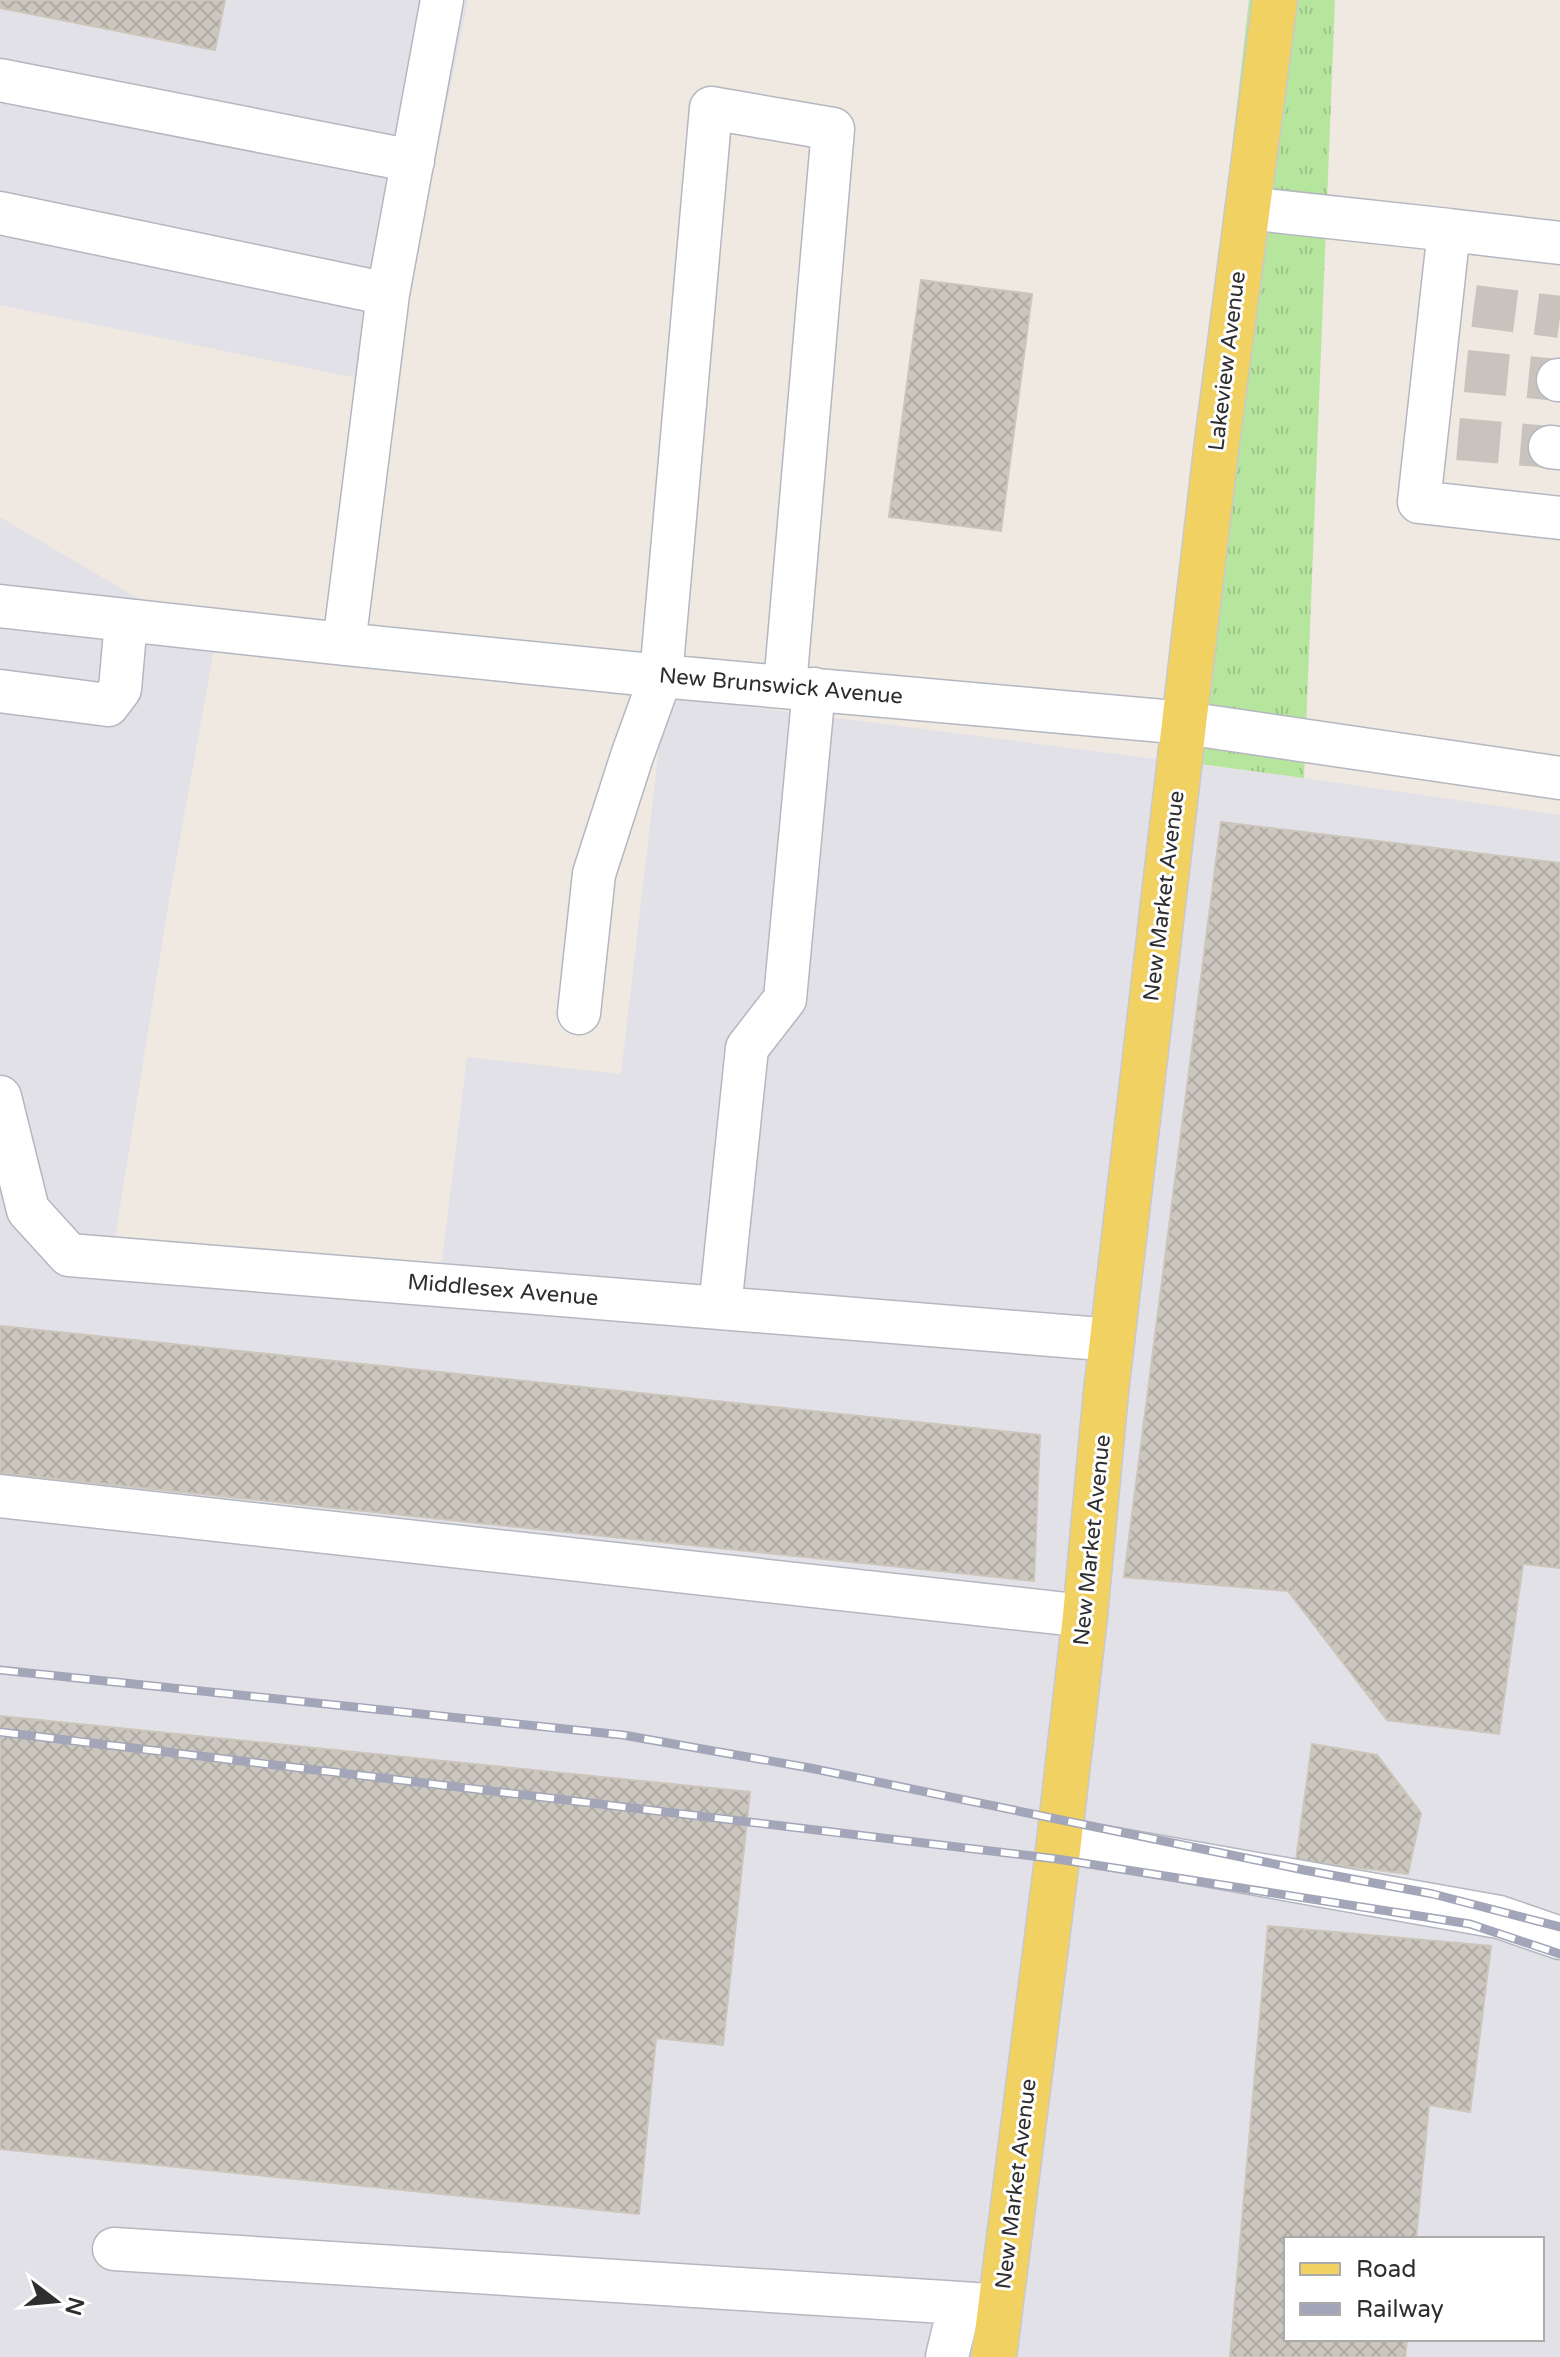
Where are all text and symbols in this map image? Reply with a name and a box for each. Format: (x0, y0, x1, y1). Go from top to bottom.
street label: Lakeview Avenue (1203, 270, 1251, 452)
street label: New Brunswick Avenue (658, 662, 904, 710)
street label: New Market Avenue (1138, 789, 1190, 1003)
street label: Middlesex Avenue (407, 1269, 599, 1311)
street label: New Market Avenue (1068, 1433, 1116, 1647)
street label: New Market Avenue (990, 2077, 1042, 2291)
legend (1284, 2237, 1544, 2341)
text: Road (1356, 2255, 1416, 2284)
north arrow (16, 2261, 96, 2341)
text: N (59, 2294, 89, 2318)
text: Railway (1356, 2295, 1444, 2324)

